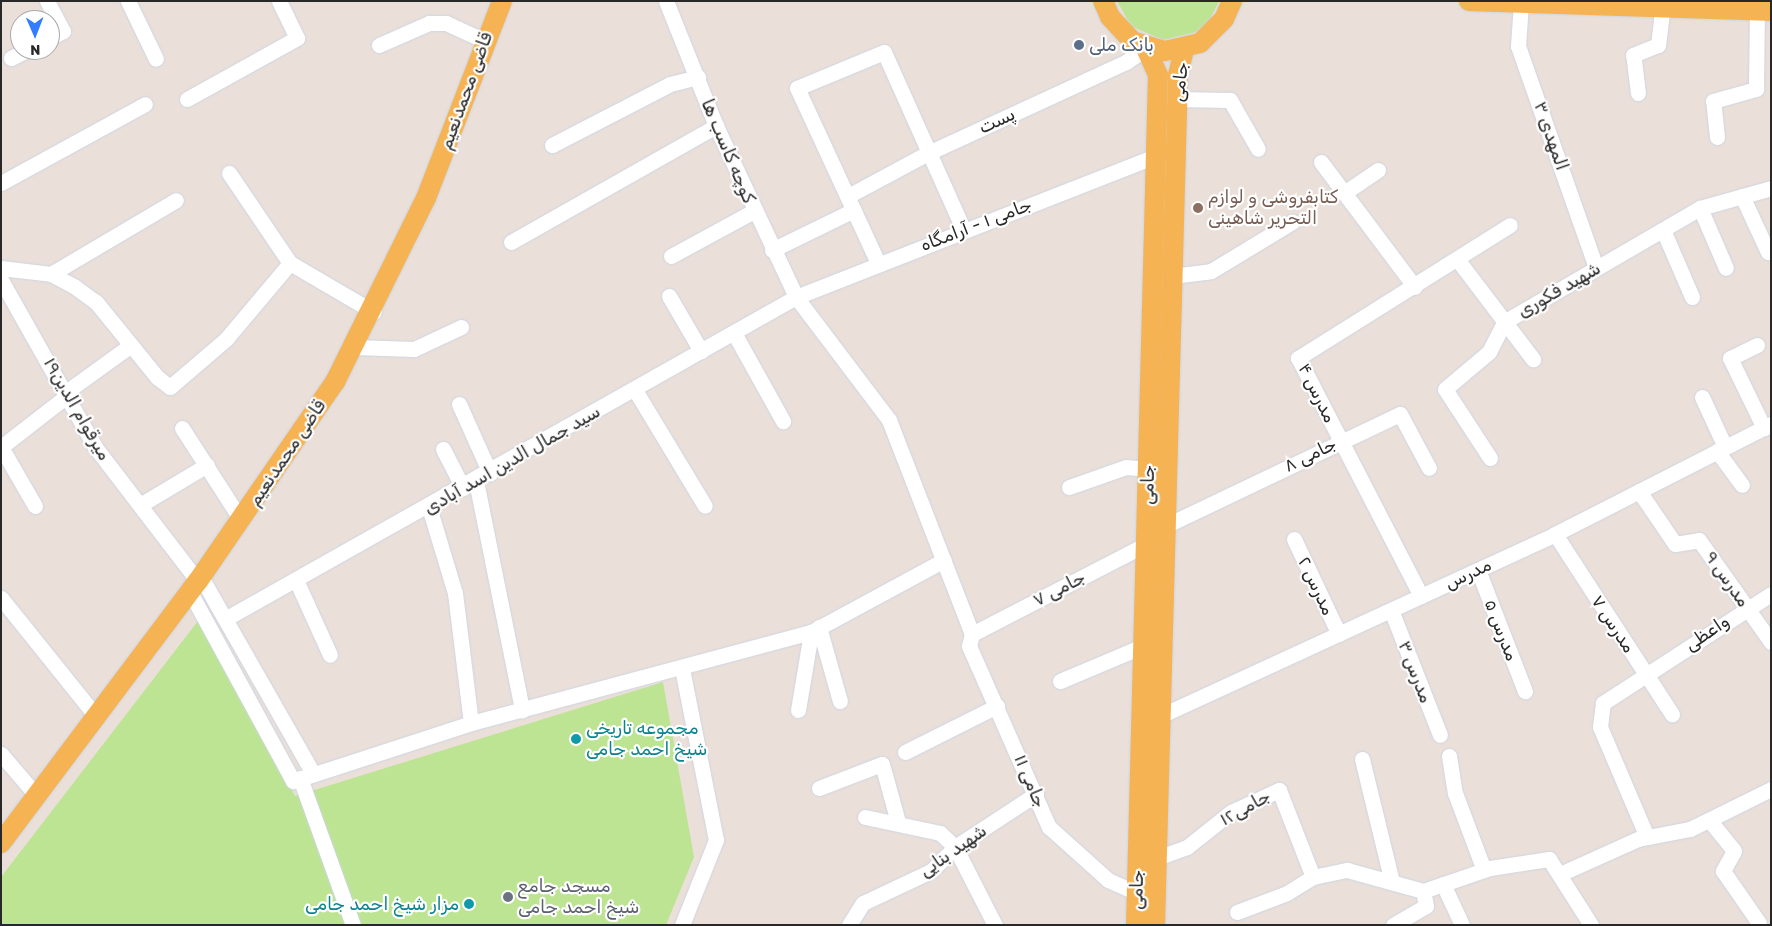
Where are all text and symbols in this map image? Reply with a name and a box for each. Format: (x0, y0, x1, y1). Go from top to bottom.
north arrow (10, 10, 60, 60)
street label: قاضی محمدنعیم (435, 29, 497, 153)
place label: بانک ملی (1089, 34, 1154, 56)
marker: بانک ملی (1073, 39, 1085, 51)
text: N (30, 41, 40, 58)
street label: جامی (1167, 61, 1193, 103)
street label: کوچه کاسب ها (696, 96, 760, 206)
street label: المهدی ۳ (1529, 99, 1573, 173)
street label: پست (975, 103, 1019, 139)
place label: کتابفروشی و لوازم التحریر شاهینی (1208, 187, 1338, 230)
street label: جامی ۱ - آرامگاه (917, 194, 1035, 256)
marker: کتابفروشی و لوازم التحریر شاهینی (1192, 202, 1204, 214)
street label: شهید فکوری (1514, 258, 1604, 322)
street label: میرقوام الدین۱۹ (39, 354, 115, 464)
street label: مدرس ۴ (1293, 360, 1341, 426)
street label: قاضی محمدنعیم (244, 396, 330, 510)
street label: سید جمال الدین اسد آبادی (420, 401, 604, 519)
street label: جامی ۸ (1280, 433, 1340, 477)
street label: جامی (1137, 465, 1159, 505)
street label: مدرس ۹ (1700, 547, 1754, 611)
street label: مدرس ۲ (1293, 553, 1339, 619)
street label: مدرس (1441, 554, 1495, 594)
street label: جامی ۷ (1029, 567, 1089, 611)
street label: مدرس ۷ (1586, 591, 1640, 657)
street label: مدرس ۵ (1479, 596, 1523, 664)
street label: واعظی (1681, 610, 1733, 656)
street label: مدرس ۳ (1393, 638, 1437, 706)
place label: مجموعه تاریخی شیخ احمد جامی (586, 718, 707, 761)
marker: مجموعه تاریخی شیخ احمد جامی (570, 733, 582, 745)
street label: جامی ۱۱ (1009, 751, 1051, 811)
street label: جامی۱۲ (1216, 785, 1274, 831)
street label: شهید بنایی (915, 820, 991, 882)
street label: جامی (1126, 870, 1148, 910)
place label: مسجد جامع شیخ احمد جامی (518, 876, 639, 919)
marker: مسجد جامع شیخ احمد جامی (502, 891, 514, 903)
place label: مزار شیخ احمد جامی (305, 893, 459, 915)
marker: مزار شیخ احمد جامی (463, 898, 475, 910)

